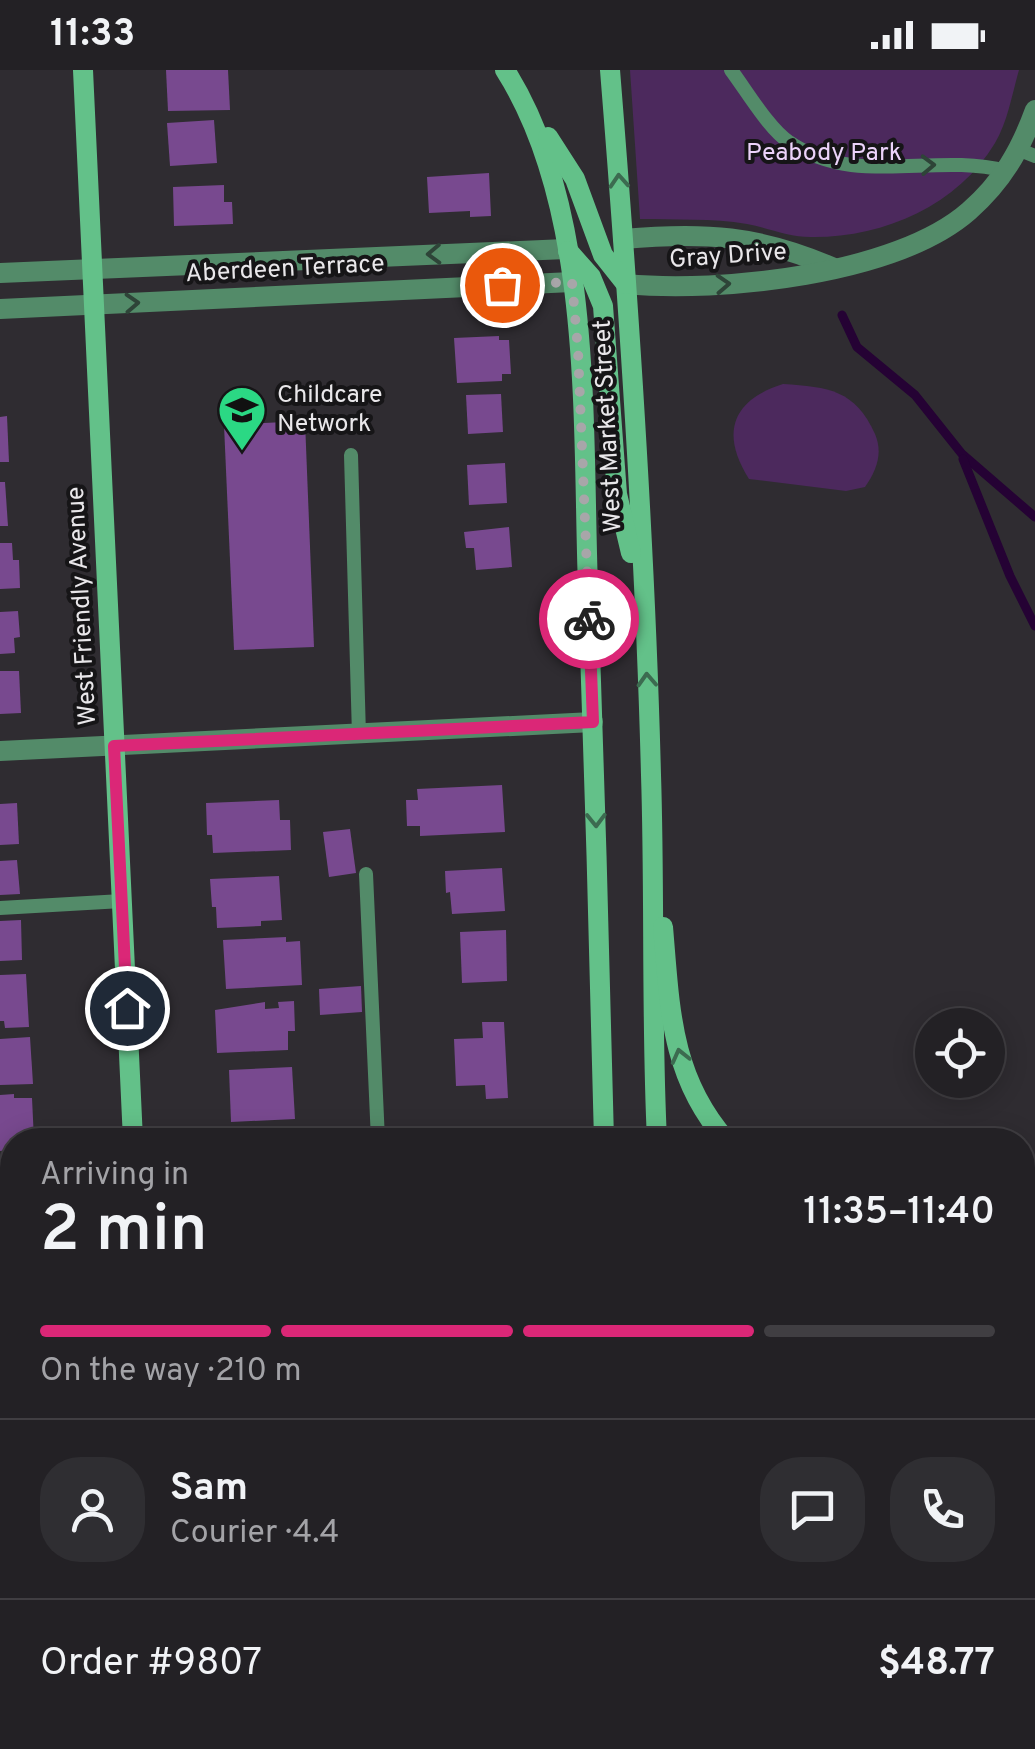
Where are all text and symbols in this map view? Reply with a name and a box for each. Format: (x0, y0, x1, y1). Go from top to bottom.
text: 11:33 (50, 11, 135, 60)
park label: Peabody Park (746, 138, 902, 170)
one-way arrow (921, 155, 937, 176)
one-way arrow (609, 172, 630, 188)
street label: Gray Drive (668, 237, 788, 277)
pin (460, 243, 545, 328)
one-way arrow (426, 244, 441, 265)
street label: Aberdeen Terrace (185, 249, 385, 291)
icon: bag (475, 258, 530, 313)
one-way arrow (715, 274, 731, 295)
one-way arrow (125, 292, 141, 313)
street label: West Market Street (587, 319, 631, 533)
place label: Childcare Network (277, 380, 382, 441)
school or university icon: Childcare Network (216, 384, 268, 452)
street label: West Friendly Avenue (61, 486, 105, 726)
courier (539, 569, 639, 669)
icon: bike (562, 592, 617, 647)
one-way arrow (637, 671, 658, 687)
one-way arrow (585, 812, 606, 828)
pin (85, 966, 170, 1051)
icon: home (100, 981, 155, 1036)
map controls (915, 1008, 1005, 1098)
button: locate (915, 1008, 1005, 1098)
one-way arrow (671, 1048, 692, 1065)
text: Arriving in (40, 1156, 189, 1196)
text: 11:35–11:40 (803, 1189, 995, 1238)
text: 2 min (40, 1192, 208, 1274)
text: On the way · 210 m (40, 1352, 302, 1392)
button: person (40, 1457, 145, 1562)
button: chat (760, 1457, 865, 1562)
button: phone (890, 1457, 995, 1562)
text: Sam (170, 1465, 248, 1514)
text: Courier · 4.4 (170, 1514, 339, 1554)
text: Order #9807 (40, 1640, 262, 1689)
text: $48.77 (878, 1640, 995, 1689)

